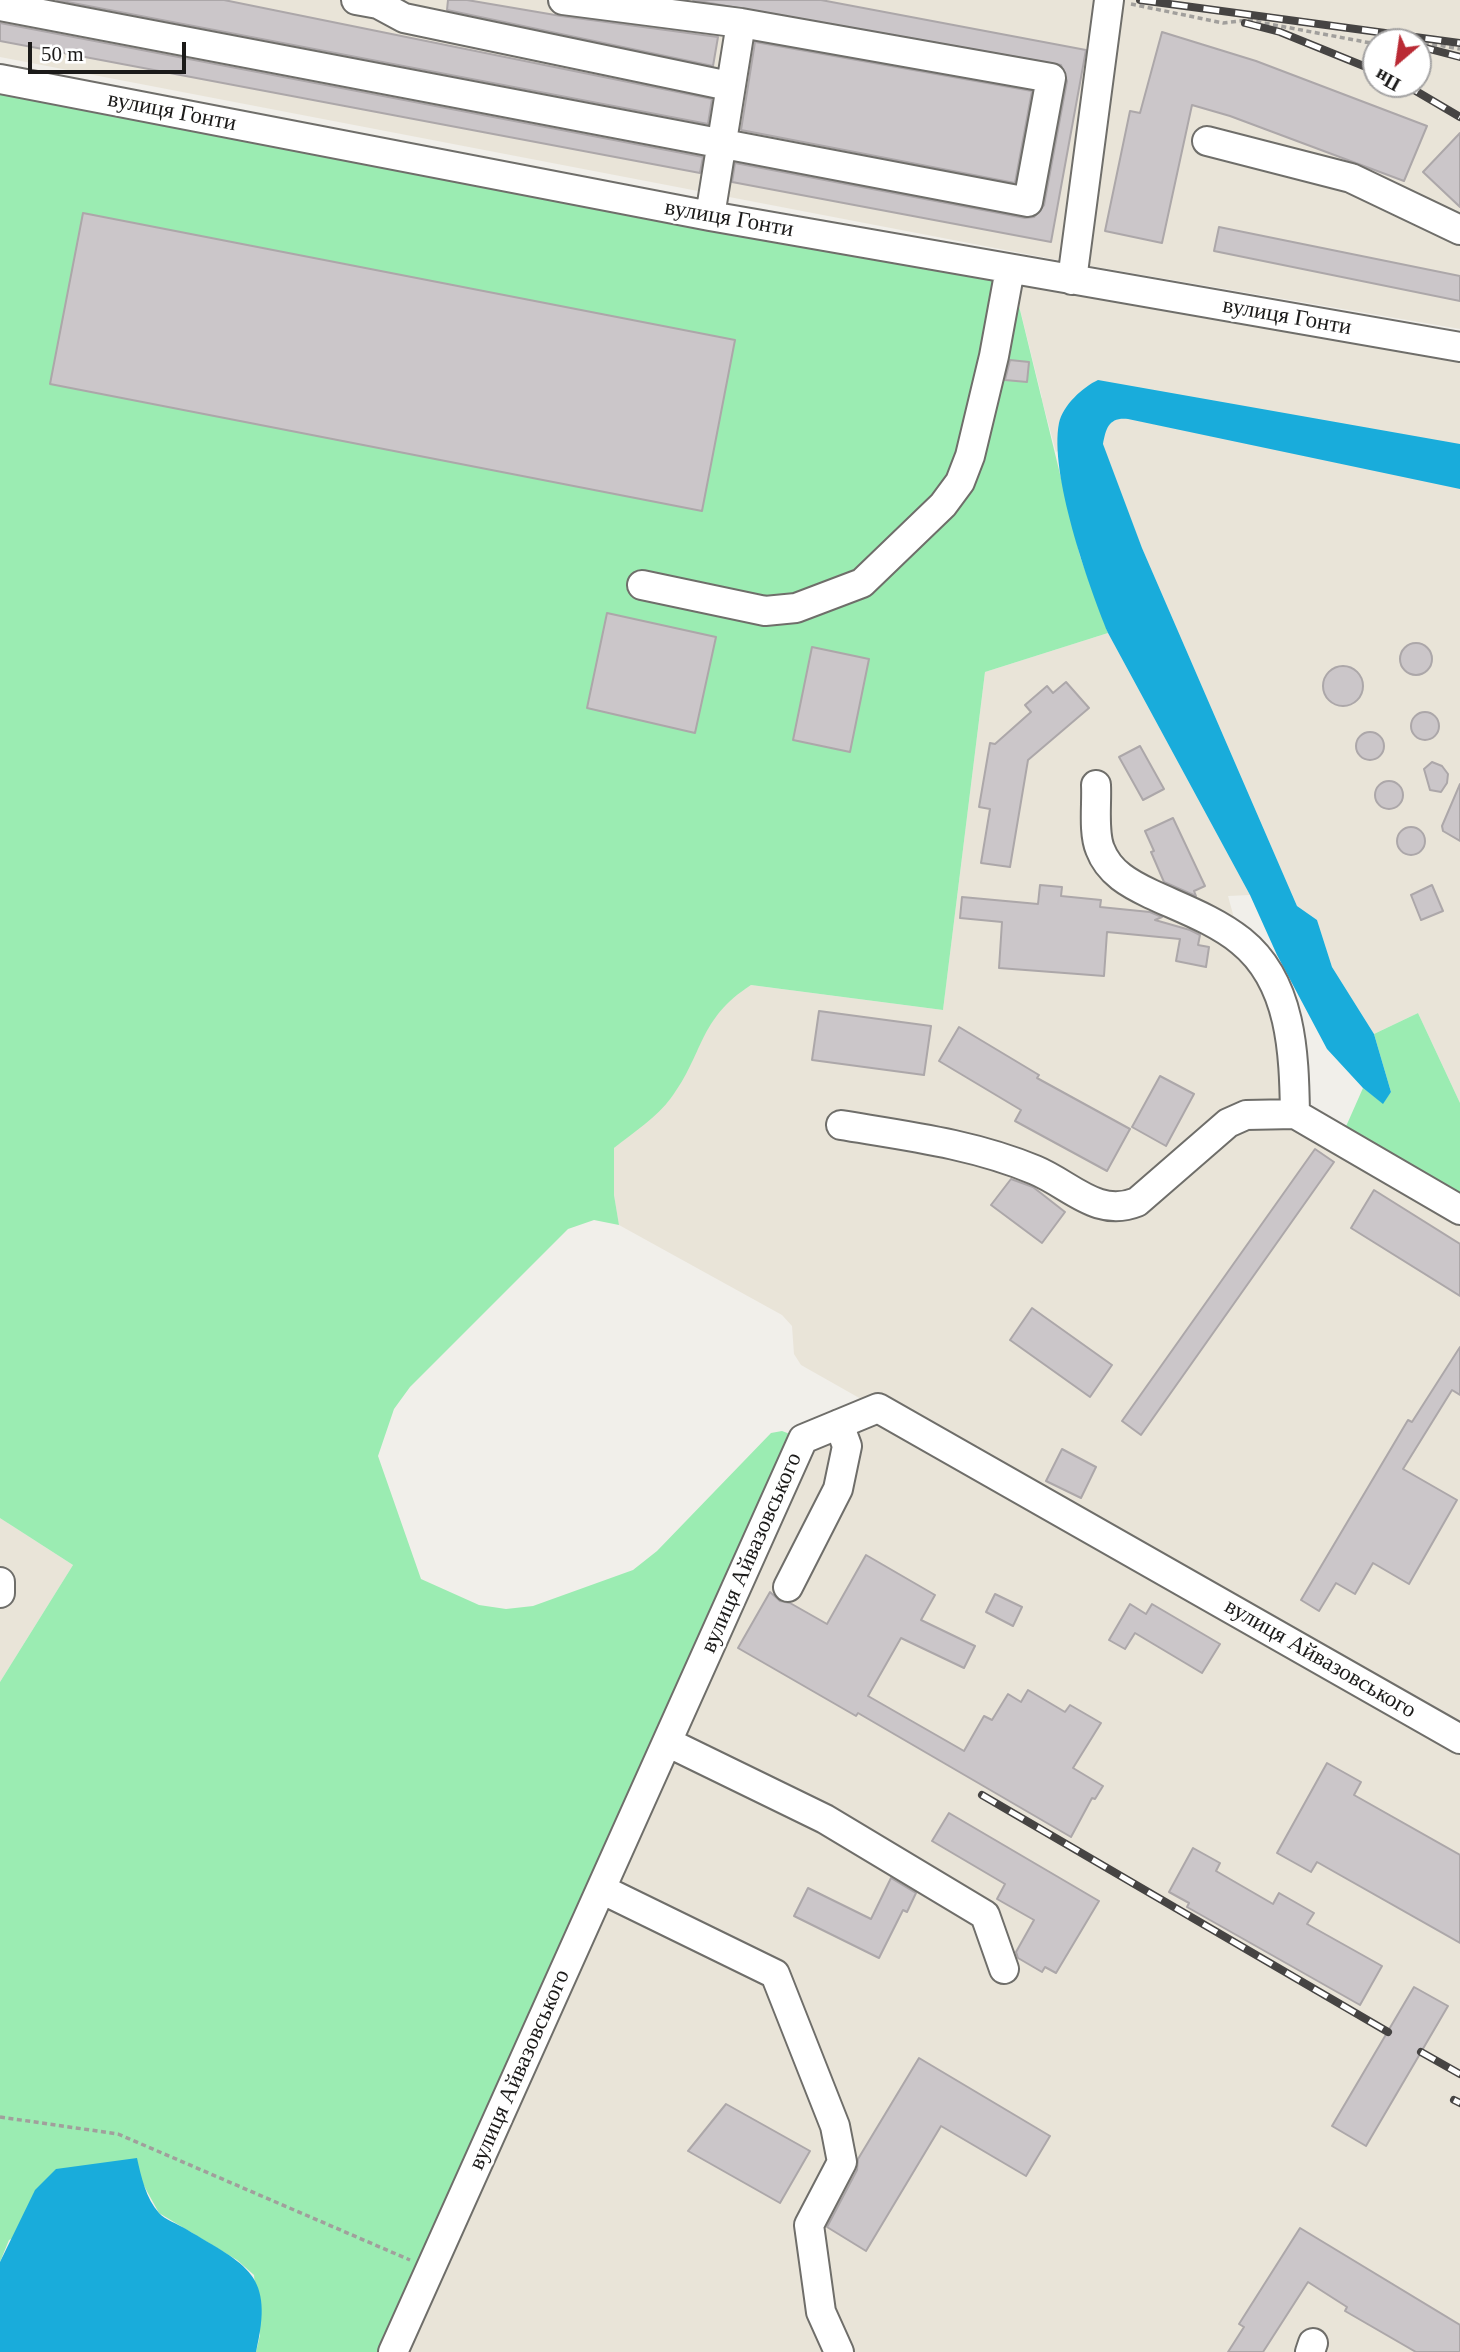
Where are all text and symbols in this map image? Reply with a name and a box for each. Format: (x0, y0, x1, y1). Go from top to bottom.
scale bar (32, 28, 189, 72)
north arrow (1362, 28, 1432, 98)
text: 50 m (41, 42, 84, 66)
text: Пн (1371, 65, 1404, 95)
street label: вулиця Гонти (105, 86, 239, 138)
street label: вулиця Гонти (662, 194, 796, 244)
street label: вулиця Гонти (1220, 292, 1354, 342)
street label: вулиця Айвазовського (695, 1449, 809, 1657)
street label: вулиця Айвазовського (1219, 1593, 1421, 1725)
street label: вулиця Айвазовського (463, 1966, 577, 2174)

